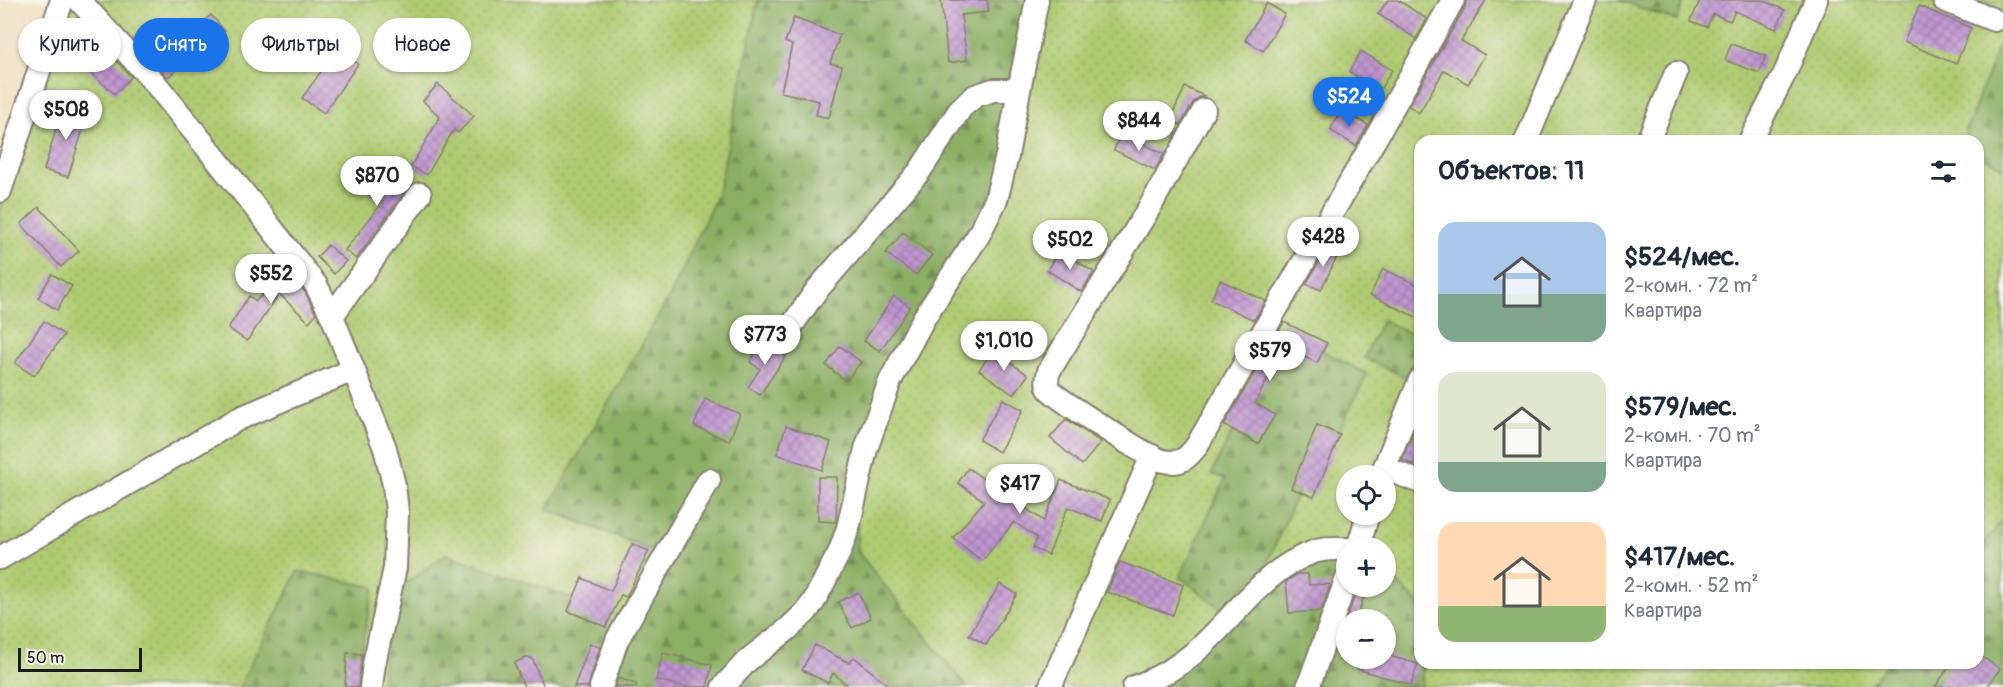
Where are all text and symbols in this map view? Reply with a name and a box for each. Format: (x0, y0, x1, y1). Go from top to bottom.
chip: Купить (18, 18, 121, 72)
chip: Снять (133, 18, 229, 72)
chip: Фильтры (241, 18, 361, 72)
chip: Новое (373, 18, 471, 72)
pin: $524 (1313, 77, 1385, 128)
text: $524 (1327, 84, 1371, 109)
pin: $508 (30, 90, 102, 141)
text: $508 (43, 97, 89, 122)
pin: $844 (1103, 101, 1175, 152)
text: $844 (1117, 108, 1161, 133)
text: Объектов: 11 (1438, 155, 1584, 187)
icon: filters (1927, 155, 1960, 188)
pin: $870 (341, 156, 413, 207)
text: $870 (354, 163, 400, 188)
pin: $428 (1287, 217, 1359, 268)
pin: $502 (1034, 220, 1106, 271)
text: $428 (1301, 224, 1345, 249)
text: $502 (1047, 227, 1093, 252)
text: $524/мес. (1624, 241, 1740, 273)
icon: home (1486, 246, 1558, 318)
pin: $552 (235, 254, 307, 305)
text: $552 (249, 261, 293, 286)
text: 2-комн. · 72 m² (1624, 273, 1758, 298)
text: Квартира (1624, 298, 1702, 323)
pin: $773 (729, 315, 801, 366)
pin: $1,010 (955, 321, 1053, 372)
text: $773 (743, 322, 787, 347)
text: $1,010 (975, 328, 1033, 353)
pin: $579 (1234, 331, 1306, 382)
text: $579 (1249, 338, 1291, 363)
text: $579/мес. (1624, 391, 1738, 423)
icon: home (1486, 396, 1558, 468)
text: 2-комн. · 70 m² (1624, 423, 1761, 448)
text: Квартира (1624, 448, 1702, 473)
pin: $417 (984, 464, 1056, 515)
map controls (1336, 465, 1396, 669)
button: locate (1336, 465, 1396, 525)
text: $417 (1000, 471, 1040, 496)
button: + (1336, 537, 1396, 597)
text: $417/мес. (1624, 541, 1735, 573)
icon: home (1486, 546, 1558, 618)
text: 2-комн. · 52 m² (1624, 573, 1758, 598)
text: Квартира (1624, 598, 1702, 623)
button: − (1336, 609, 1396, 669)
scale bar (18, 645, 142, 672)
text: 50 m (27, 648, 64, 668)

